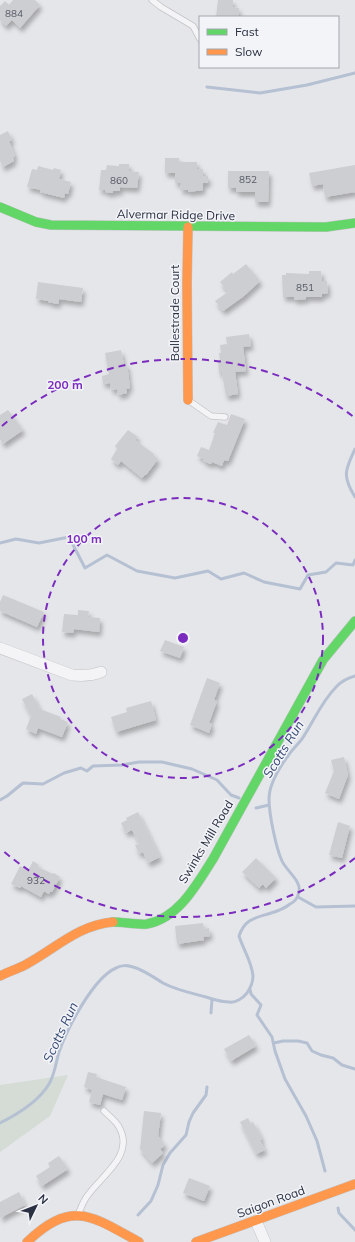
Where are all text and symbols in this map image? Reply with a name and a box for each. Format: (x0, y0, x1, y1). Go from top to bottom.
house number: 884 (5, 7, 23, 20)
legend (199, 16, 339, 68)
text: Fast (235, 24, 259, 39)
text: Slow (235, 44, 263, 59)
house number: 852 (239, 173, 257, 186)
house number: 860 (110, 174, 128, 187)
street label: Alvermar Ridge Drive (117, 206, 235, 223)
street label: Ballestrade Court (167, 265, 182, 361)
house number: 851 (296, 281, 314, 294)
text: 200 m (47, 377, 83, 392)
text: 100 m (66, 531, 102, 546)
centre of rings (176, 631, 190, 645)
water label: Scotts Run (259, 717, 307, 781)
street label: Swinks Mill Road (175, 797, 236, 886)
house number: 932 (27, 874, 45, 887)
water label: Scotts Run (39, 999, 81, 1065)
street label: Saigon Road (235, 1182, 307, 1221)
north arrow (16, 1186, 56, 1226)
text: N (35, 1191, 51, 1207)

